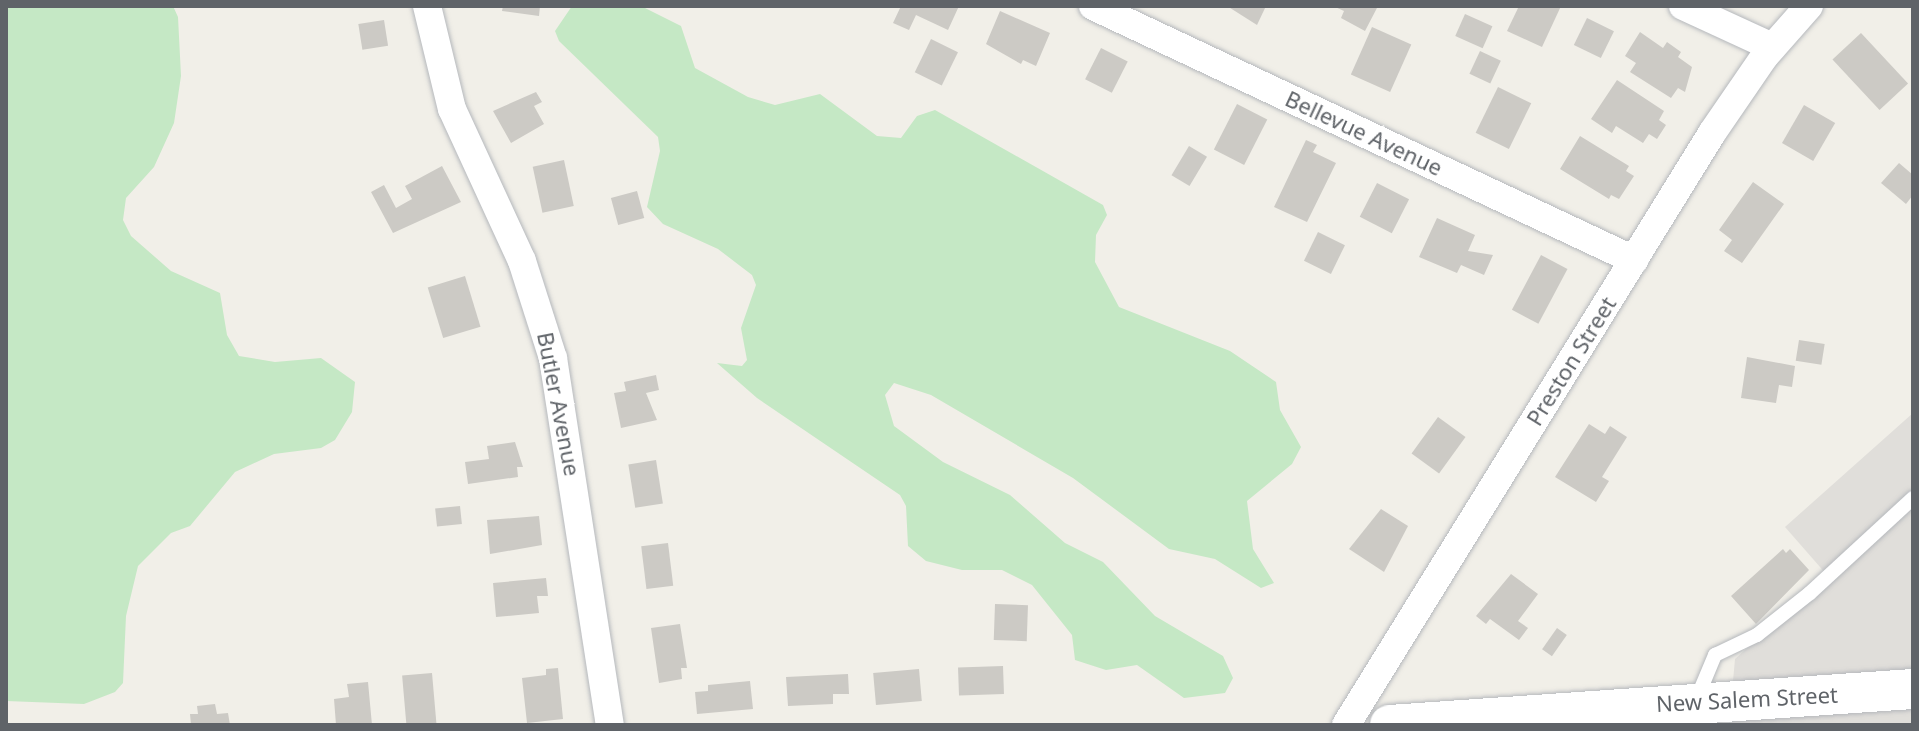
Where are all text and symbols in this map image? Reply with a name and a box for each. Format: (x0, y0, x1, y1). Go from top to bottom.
street label: Bellevue Avenue (1281, 85, 1447, 181)
street label: Preston Street (1521, 292, 1621, 430)
street label: Butler Avenue (532, 330, 586, 478)
street label: New Salem Street (1655, 681, 1839, 717)

